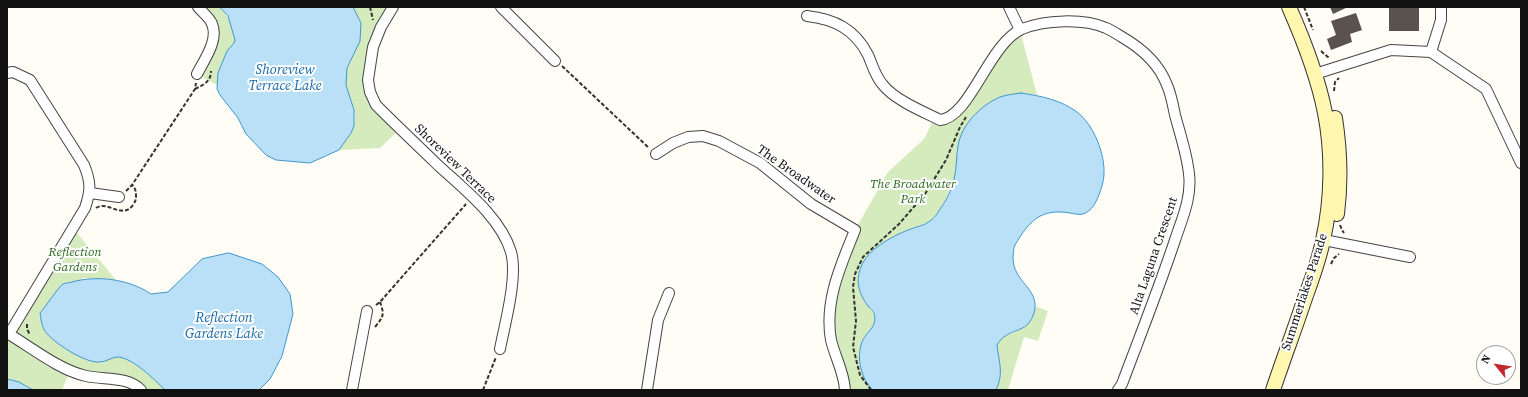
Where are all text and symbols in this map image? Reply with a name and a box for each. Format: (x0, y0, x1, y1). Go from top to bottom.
water label: Shoreview Terrace Lake (249, 62, 321, 94)
street label: Shoreview Terrace (411, 121, 499, 207)
street label: The Broadwater (754, 142, 838, 208)
park label: The Broadwater Park (870, 177, 956, 208)
street label: Alta Laguna Crescent (1127, 195, 1181, 317)
street label: Summerlakes Parade (1279, 231, 1331, 353)
park label: Reflection Gardens (48, 245, 102, 276)
water label: Reflection Gardens Lake (185, 310, 263, 342)
north arrow (1476, 345, 1516, 385)
text: N (1478, 352, 1495, 366)

